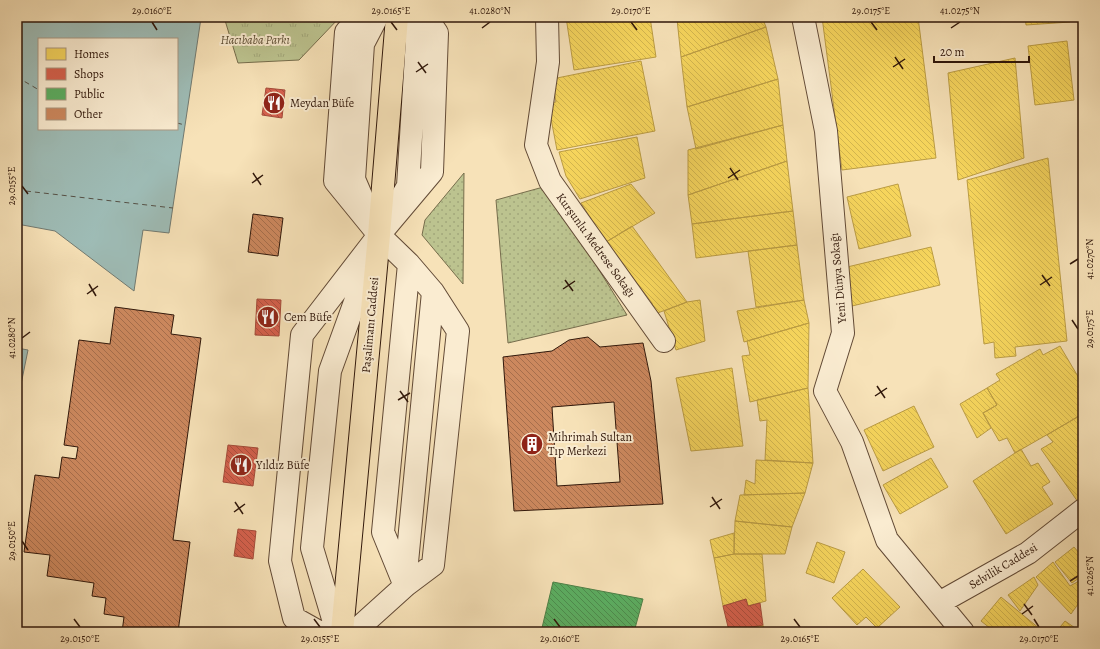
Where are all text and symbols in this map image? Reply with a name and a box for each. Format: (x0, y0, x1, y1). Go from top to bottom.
text: 29.0160°E (132, 4, 172, 17)
text: 29.0165°E (372, 4, 411, 17)
text: 41.0280°N (469, 4, 511, 17)
text: 29.0170°E (611, 4, 651, 17)
text: 29.0175°E (852, 4, 890, 17)
text: 41.0275°N (940, 4, 980, 17)
park label: Hacıbaba Parkı (220, 32, 290, 48)
legend (38, 38, 178, 130)
scale bar (934, 38, 1029, 64)
text: 20 m (940, 44, 964, 60)
text: Homes (74, 46, 109, 62)
text: Shops (74, 66, 104, 82)
text: Public (74, 86, 105, 102)
restaurant icon: Meydan Büfe (261, 90, 287, 116)
place label: Meydan Büfe (290, 95, 354, 111)
text: Other (74, 106, 103, 122)
text: 29.0155°E (5, 167, 18, 205)
street label: Kurşunlu Medrese Sokağı (553, 190, 639, 300)
street label: Yeni Dünya Sokağı (826, 232, 850, 325)
text: 41.0270°N (1083, 239, 1096, 279)
street label: Paşalimanı Caddesi (358, 276, 382, 374)
restaurant icon: Cem Büfe (255, 304, 281, 330)
place label: Cem Büfe (284, 309, 332, 325)
text: 29.0175°E (1083, 310, 1096, 348)
text: 41.0280°N (5, 317, 18, 359)
place label: Mihrimah Sultan Tıp Merkezi (548, 429, 633, 459)
building icon: Mihrimah Sultan Tıp Merkezi (519, 431, 545, 457)
restaurant icon: Yıldız Büfe (228, 452, 254, 478)
place label: Yıldız Büfe (255, 457, 309, 473)
text: 29.0150°E (5, 521, 18, 561)
street label: Selvilik Caddesi (966, 539, 1040, 593)
text: 41.0265°N (1083, 556, 1096, 596)
text: 29.0150°E (60, 632, 100, 645)
text: 29.0155°E (301, 632, 339, 645)
text: 29.0160°E (540, 632, 580, 645)
text: 29.0165°E (781, 632, 820, 645)
text: 29.0170°E (1019, 632, 1059, 645)

